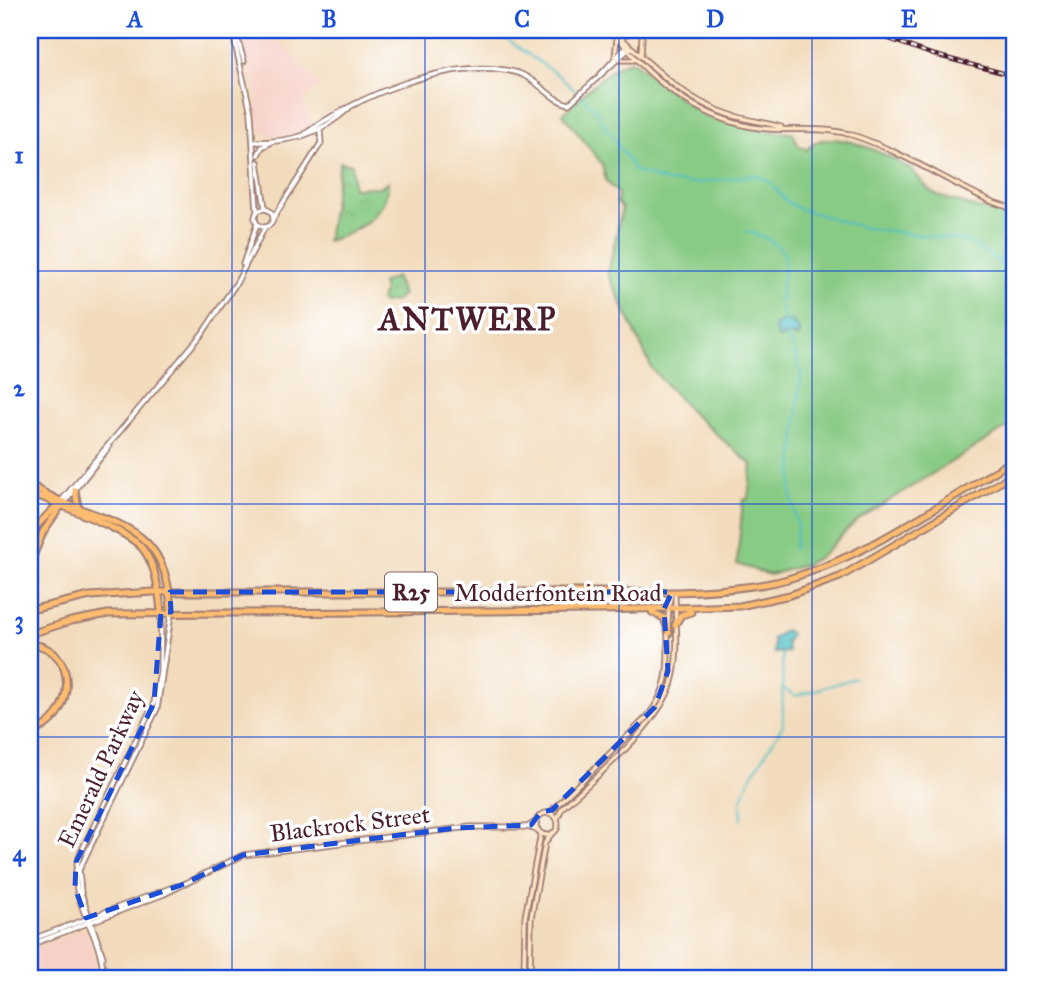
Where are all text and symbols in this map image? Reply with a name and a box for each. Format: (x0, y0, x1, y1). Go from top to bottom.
text: A (125, 5, 143, 33)
text: B (321, 5, 337, 33)
text: C (514, 5, 530, 33)
text: D (706, 5, 724, 33)
text: E (901, 5, 918, 33)
text: 1 (14, 141, 24, 169)
district label: ANTWERP (377, 300, 557, 339)
text: 2 (13, 374, 25, 402)
road number: R25 (385, 572, 437, 612)
street label: Modderfontein Road (454, 578, 662, 608)
text: 3 (14, 606, 24, 635)
street label: Emerald Parkway (51, 685, 151, 852)
street label: Blackrock Street (268, 799, 432, 849)
text: 4 (13, 839, 27, 867)

